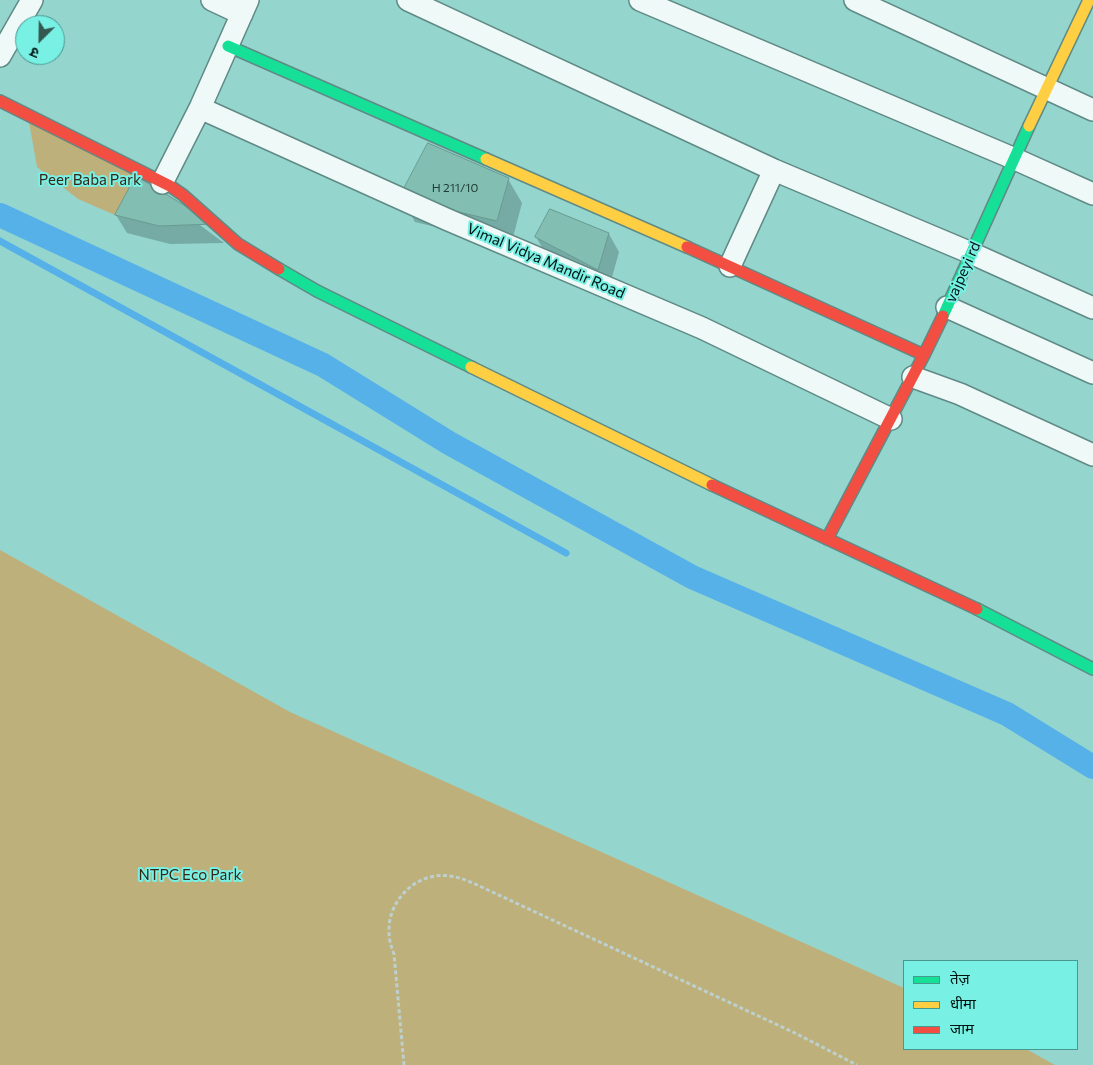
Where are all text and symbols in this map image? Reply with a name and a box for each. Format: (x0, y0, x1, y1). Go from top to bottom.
north arrow (15, 15, 65, 65)
text: उ (27, 44, 41, 63)
park label: Peer Baba Park (39, 171, 141, 189)
house number: H 211/10 (432, 181, 478, 195)
street label: Vimal Vidya Mandir Road (464, 220, 628, 302)
street label: vajpeyi rd (942, 239, 984, 305)
park label: NTPC Eco Park (138, 866, 242, 884)
legend (903, 960, 1078, 1050)
text: तेज़ (950, 969, 970, 987)
text: धीमा (950, 994, 976, 1012)
text: जाम (950, 1019, 974, 1037)

